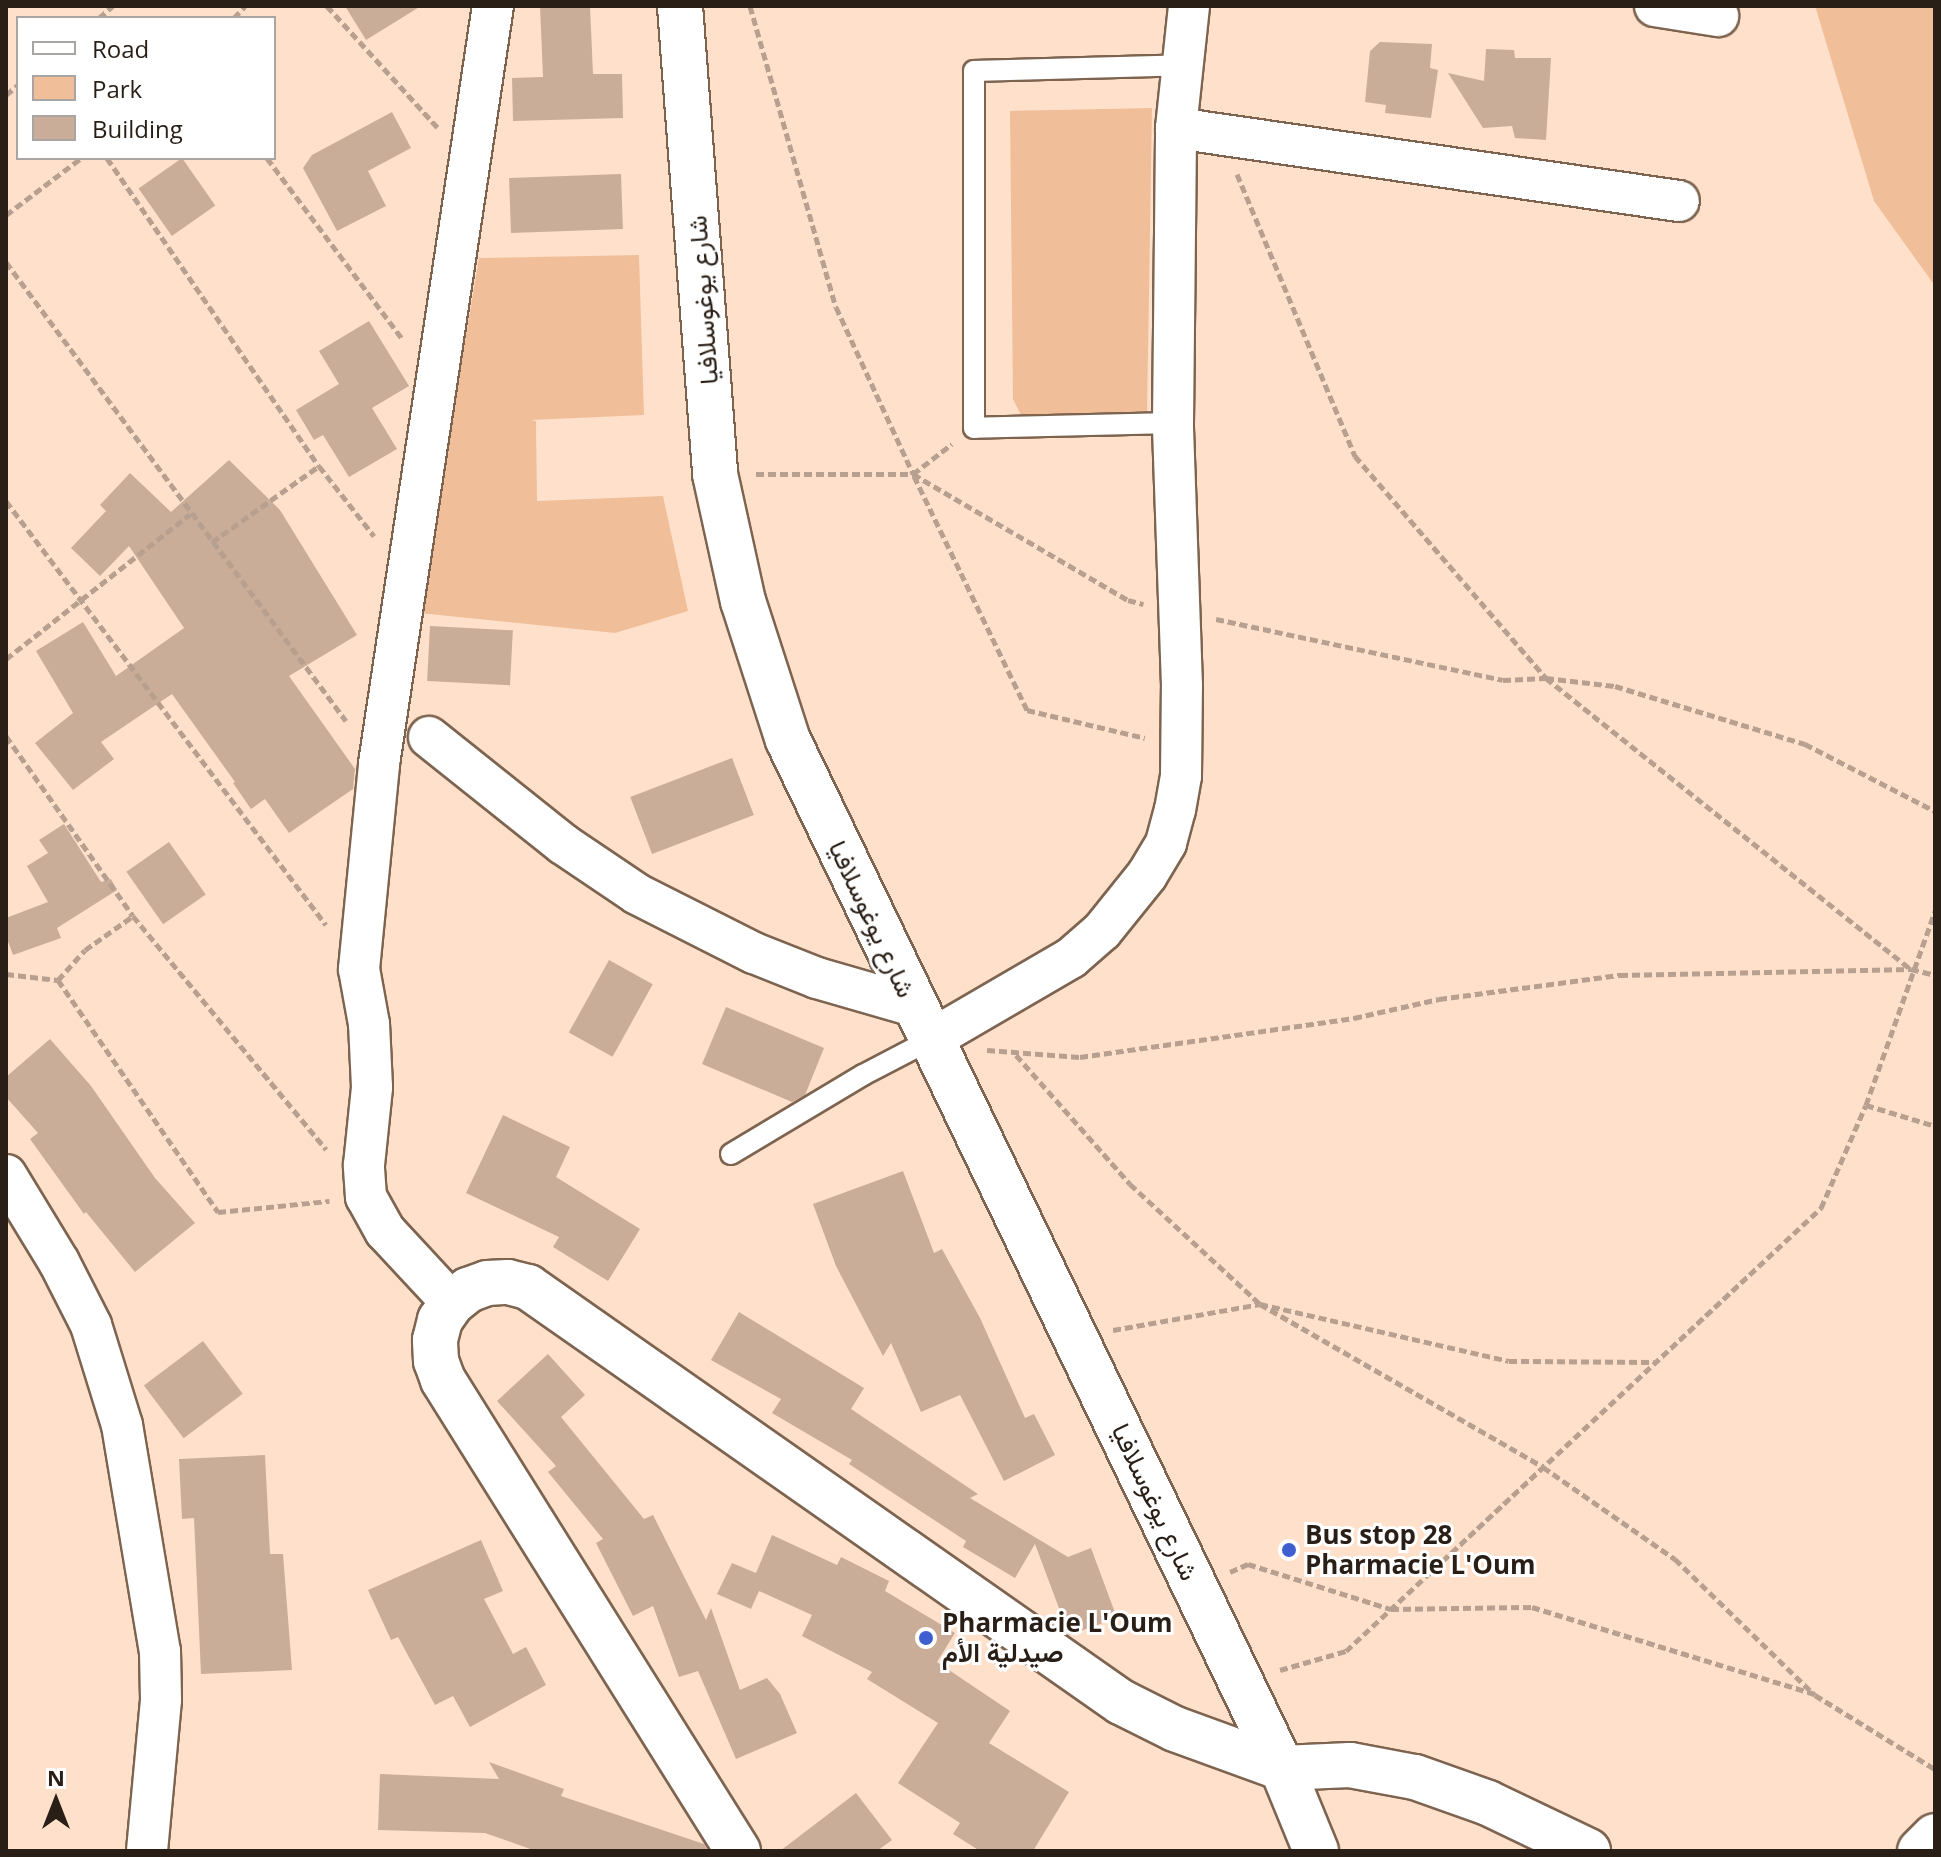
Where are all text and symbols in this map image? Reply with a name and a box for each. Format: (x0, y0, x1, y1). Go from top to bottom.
legend (16, 16, 276, 160)
text: Road (92, 32, 149, 65)
text: Park (92, 72, 142, 105)
text: Building (92, 112, 183, 145)
street label: شارع يوغوسلافيا (682, 214, 724, 386)
street label: شارع يوغوسلافيا (822, 836, 922, 1002)
street label: شارع يوغوسلافيا (1105, 1419, 1205, 1585)
place label: Bus stop 28 Pharmacie L'Oum (1305, 1519, 1535, 1580)
marker: Bus stop 28 Pharmacie L'Oum (1280, 1541, 1298, 1559)
place label: Pharmacie L'Oum صيدلية الأم (942, 1607, 1172, 1668)
marker: Pharmacie L'Oum صيدلية الأم (917, 1629, 935, 1647)
north arrow (16, 1761, 96, 1841)
text: N (47, 1762, 65, 1792)

